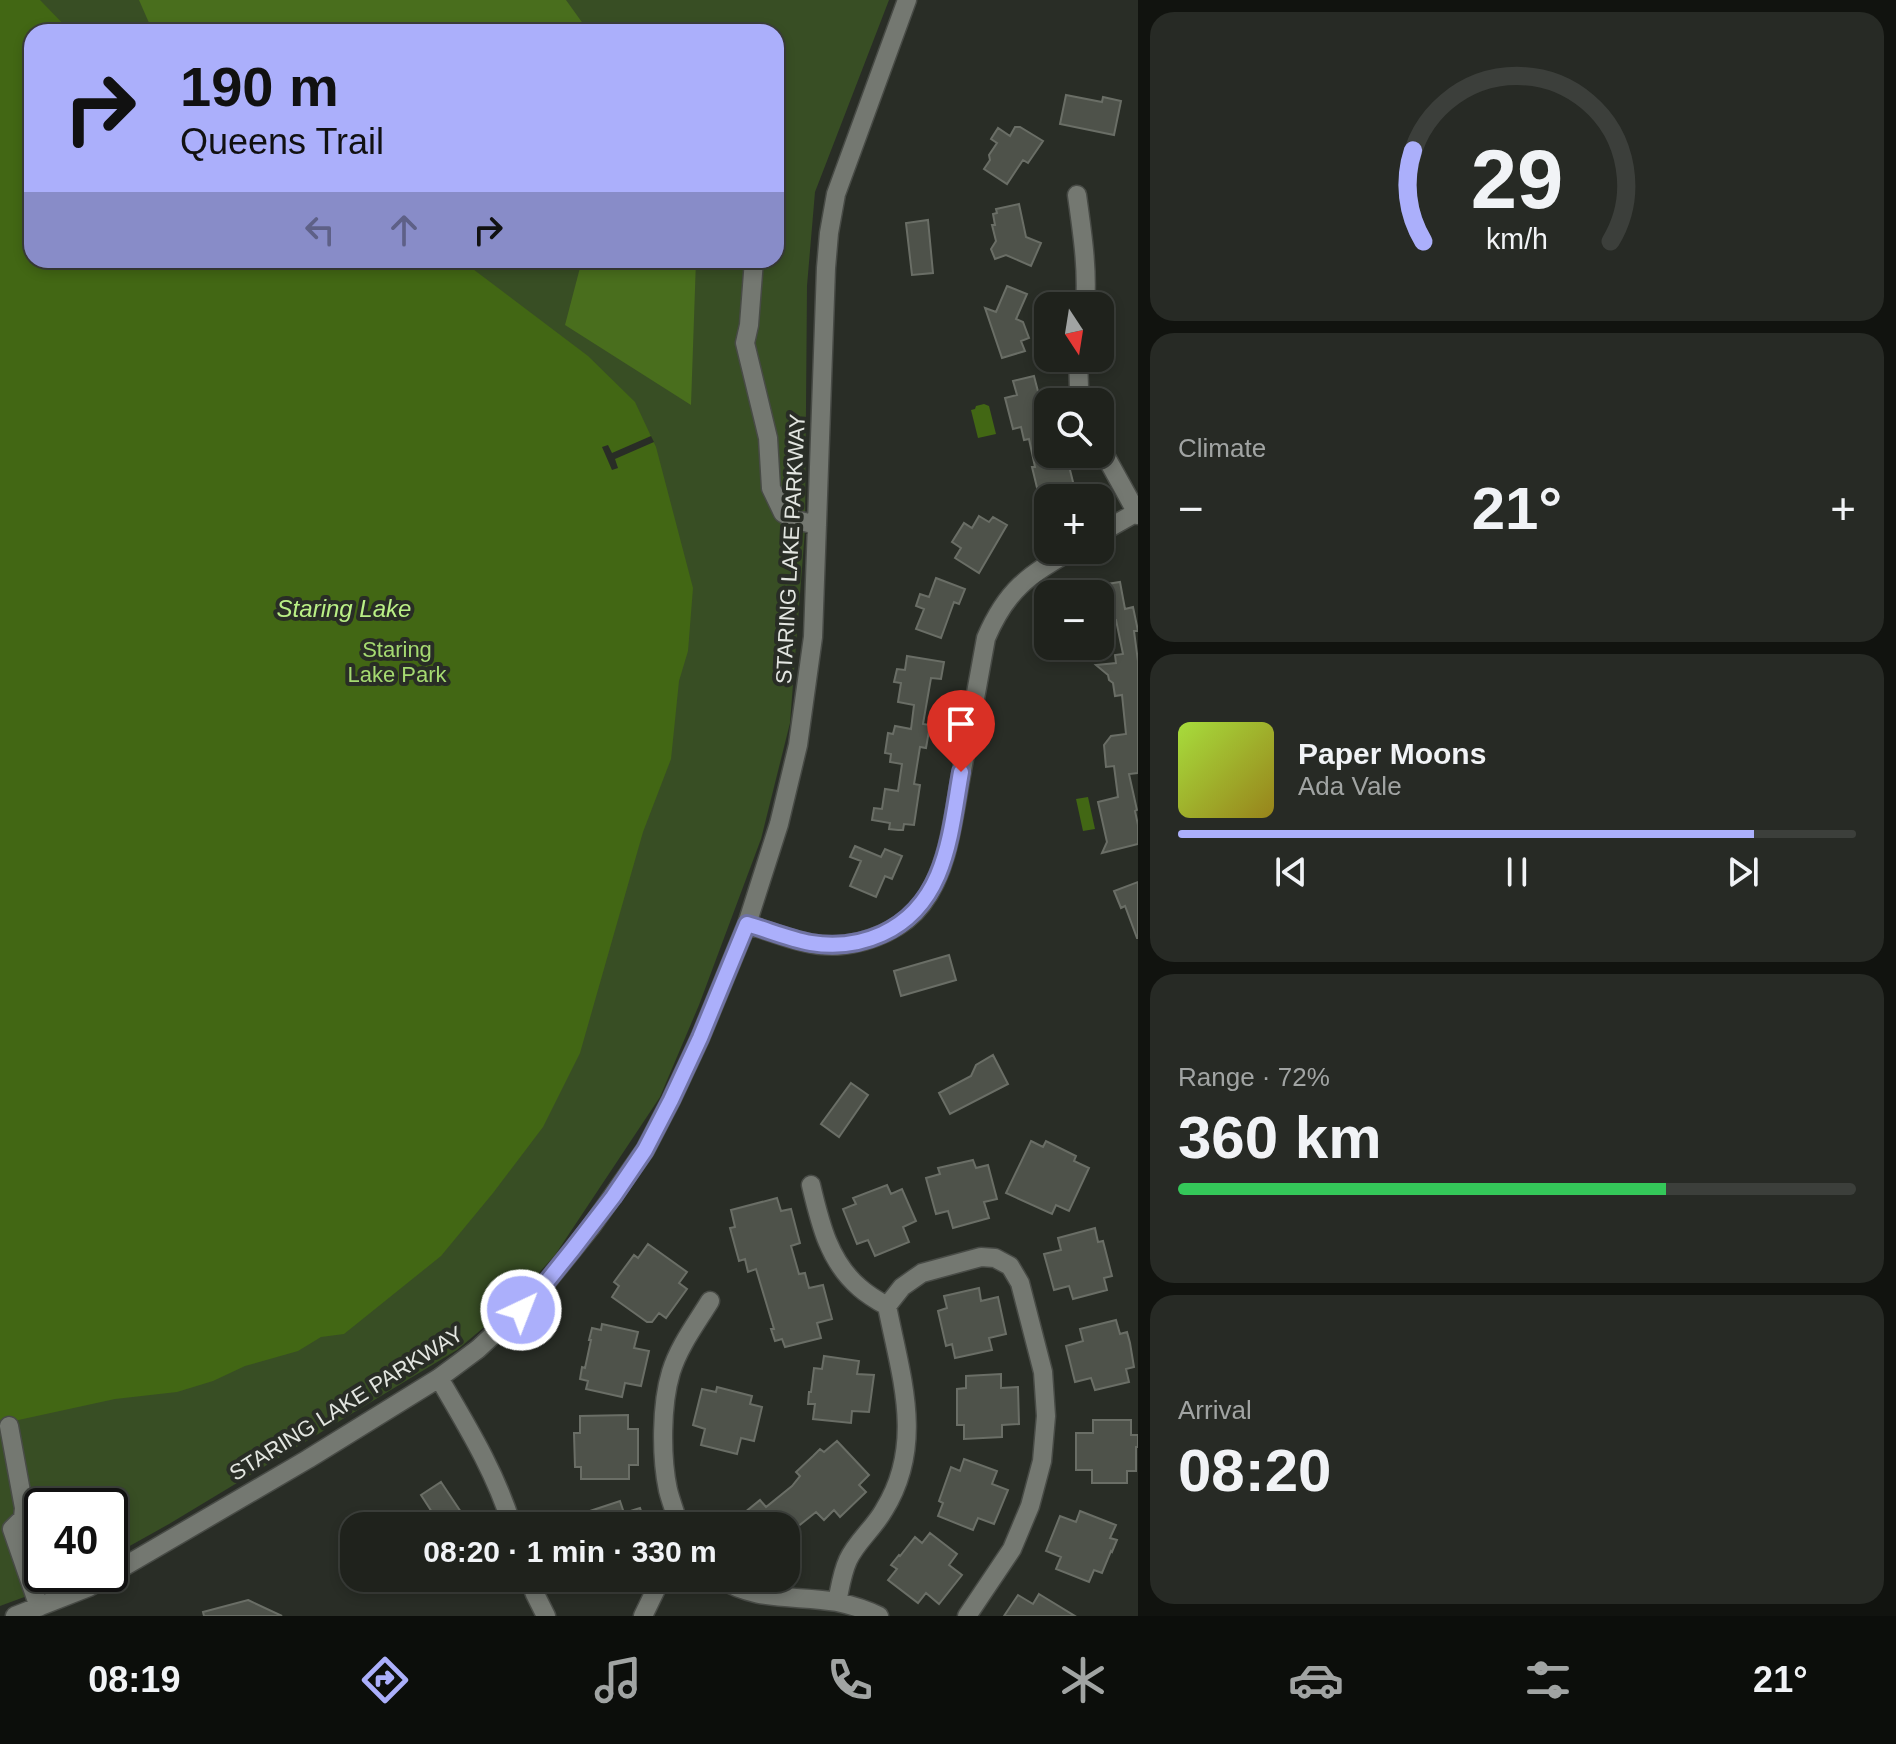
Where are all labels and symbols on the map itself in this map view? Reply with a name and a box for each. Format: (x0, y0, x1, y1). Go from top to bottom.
north arrow (1034, 292, 1114, 372)
street label: STARING LAKE PARKWAY (771, 413, 810, 685)
water label: Staring Lake (277, 595, 411, 622)
park label: Staring Lake Park (347, 637, 448, 687)
pin (927, 690, 995, 772)
position arrow (479, 1268, 563, 1352)
street label: STARING LAKE PARKWAY (225, 1321, 468, 1486)
speed limit sign: 40 (24, 1488, 128, 1592)

